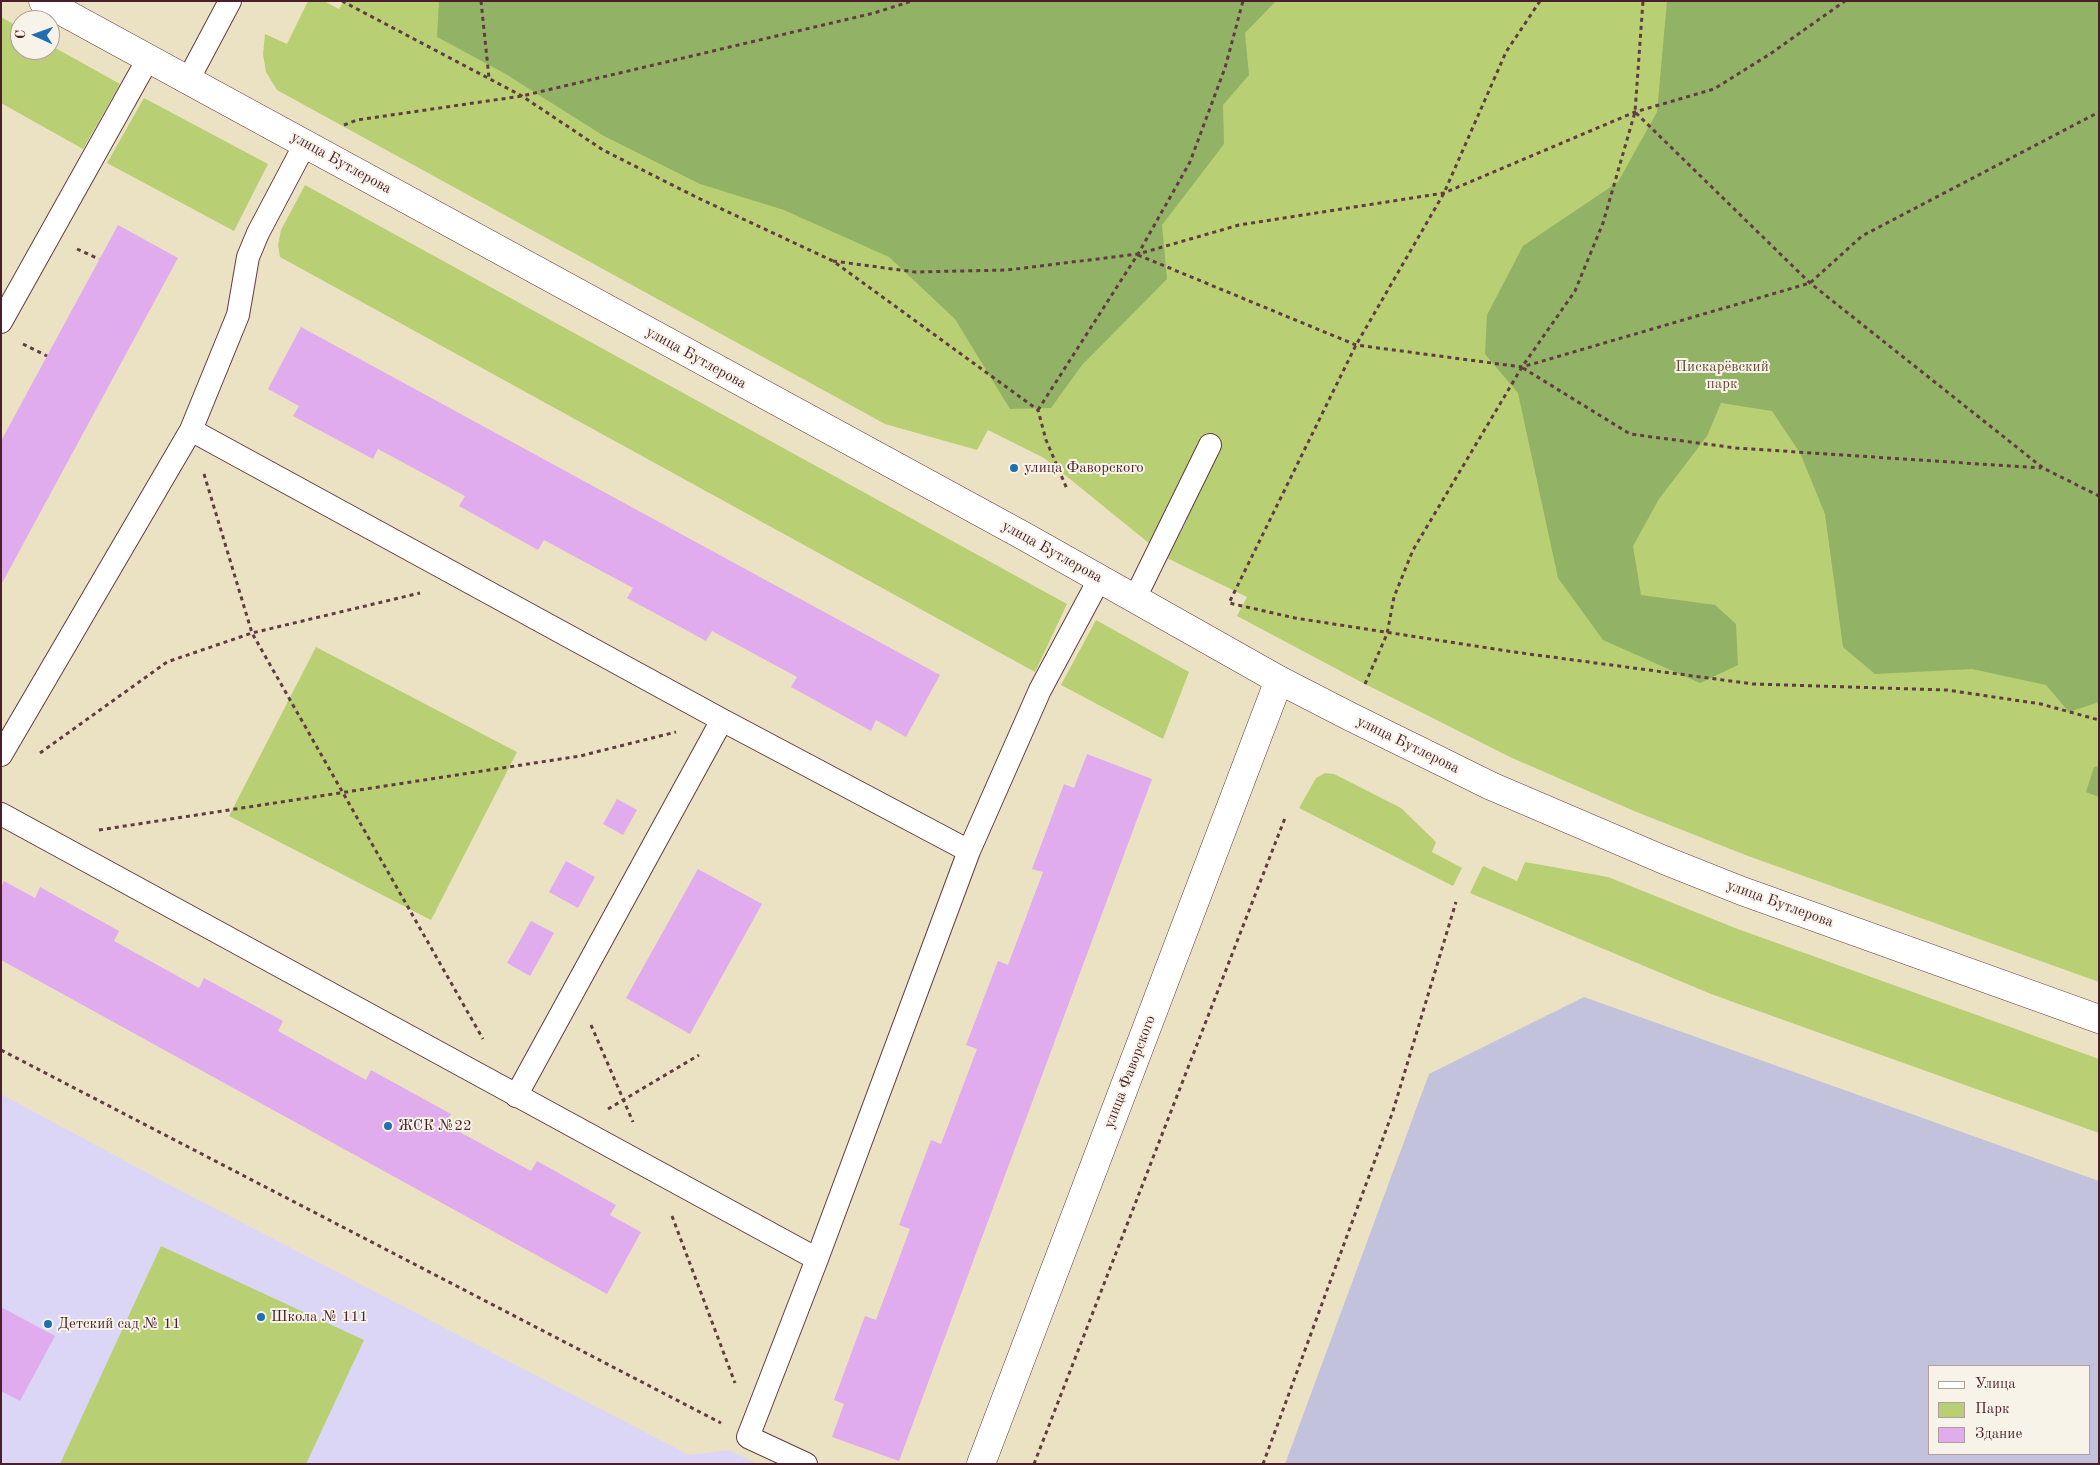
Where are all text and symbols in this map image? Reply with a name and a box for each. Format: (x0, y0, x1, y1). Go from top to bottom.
north arrow (10, 10, 60, 60)
text: С (14, 30, 28, 39)
street label: улица Бутлерова (288, 128, 394, 198)
street label: улица Бутлерова (643, 323, 749, 393)
park label: Пискарёвский парк (1675, 358, 1769, 393)
place label: улица Фаворского (1024, 459, 1144, 477)
marker: улица Фаворского (1008, 462, 1020, 474)
street label: улица Бутлерова (999, 517, 1105, 587)
street label: улица Бутлерова (1354, 712, 1462, 778)
street label: улица Бутлерова (1724, 876, 1836, 932)
street label: улица Фаворского (1100, 1013, 1160, 1131)
place label: ЖСК №22 (398, 1117, 472, 1135)
marker: ЖСК №22 (382, 1120, 394, 1132)
place label: Школа № 111 (271, 1308, 368, 1326)
marker: Школа № 111 (255, 1311, 267, 1323)
place label: Детский сад № 11 (58, 1315, 181, 1333)
marker: Детский сад № 11 (42, 1318, 54, 1330)
legend (1928, 1365, 2090, 1455)
text: Улица (1975, 1377, 2016, 1392)
text: Парк (1975, 1402, 2010, 1417)
text: Здание (1975, 1427, 2022, 1442)

